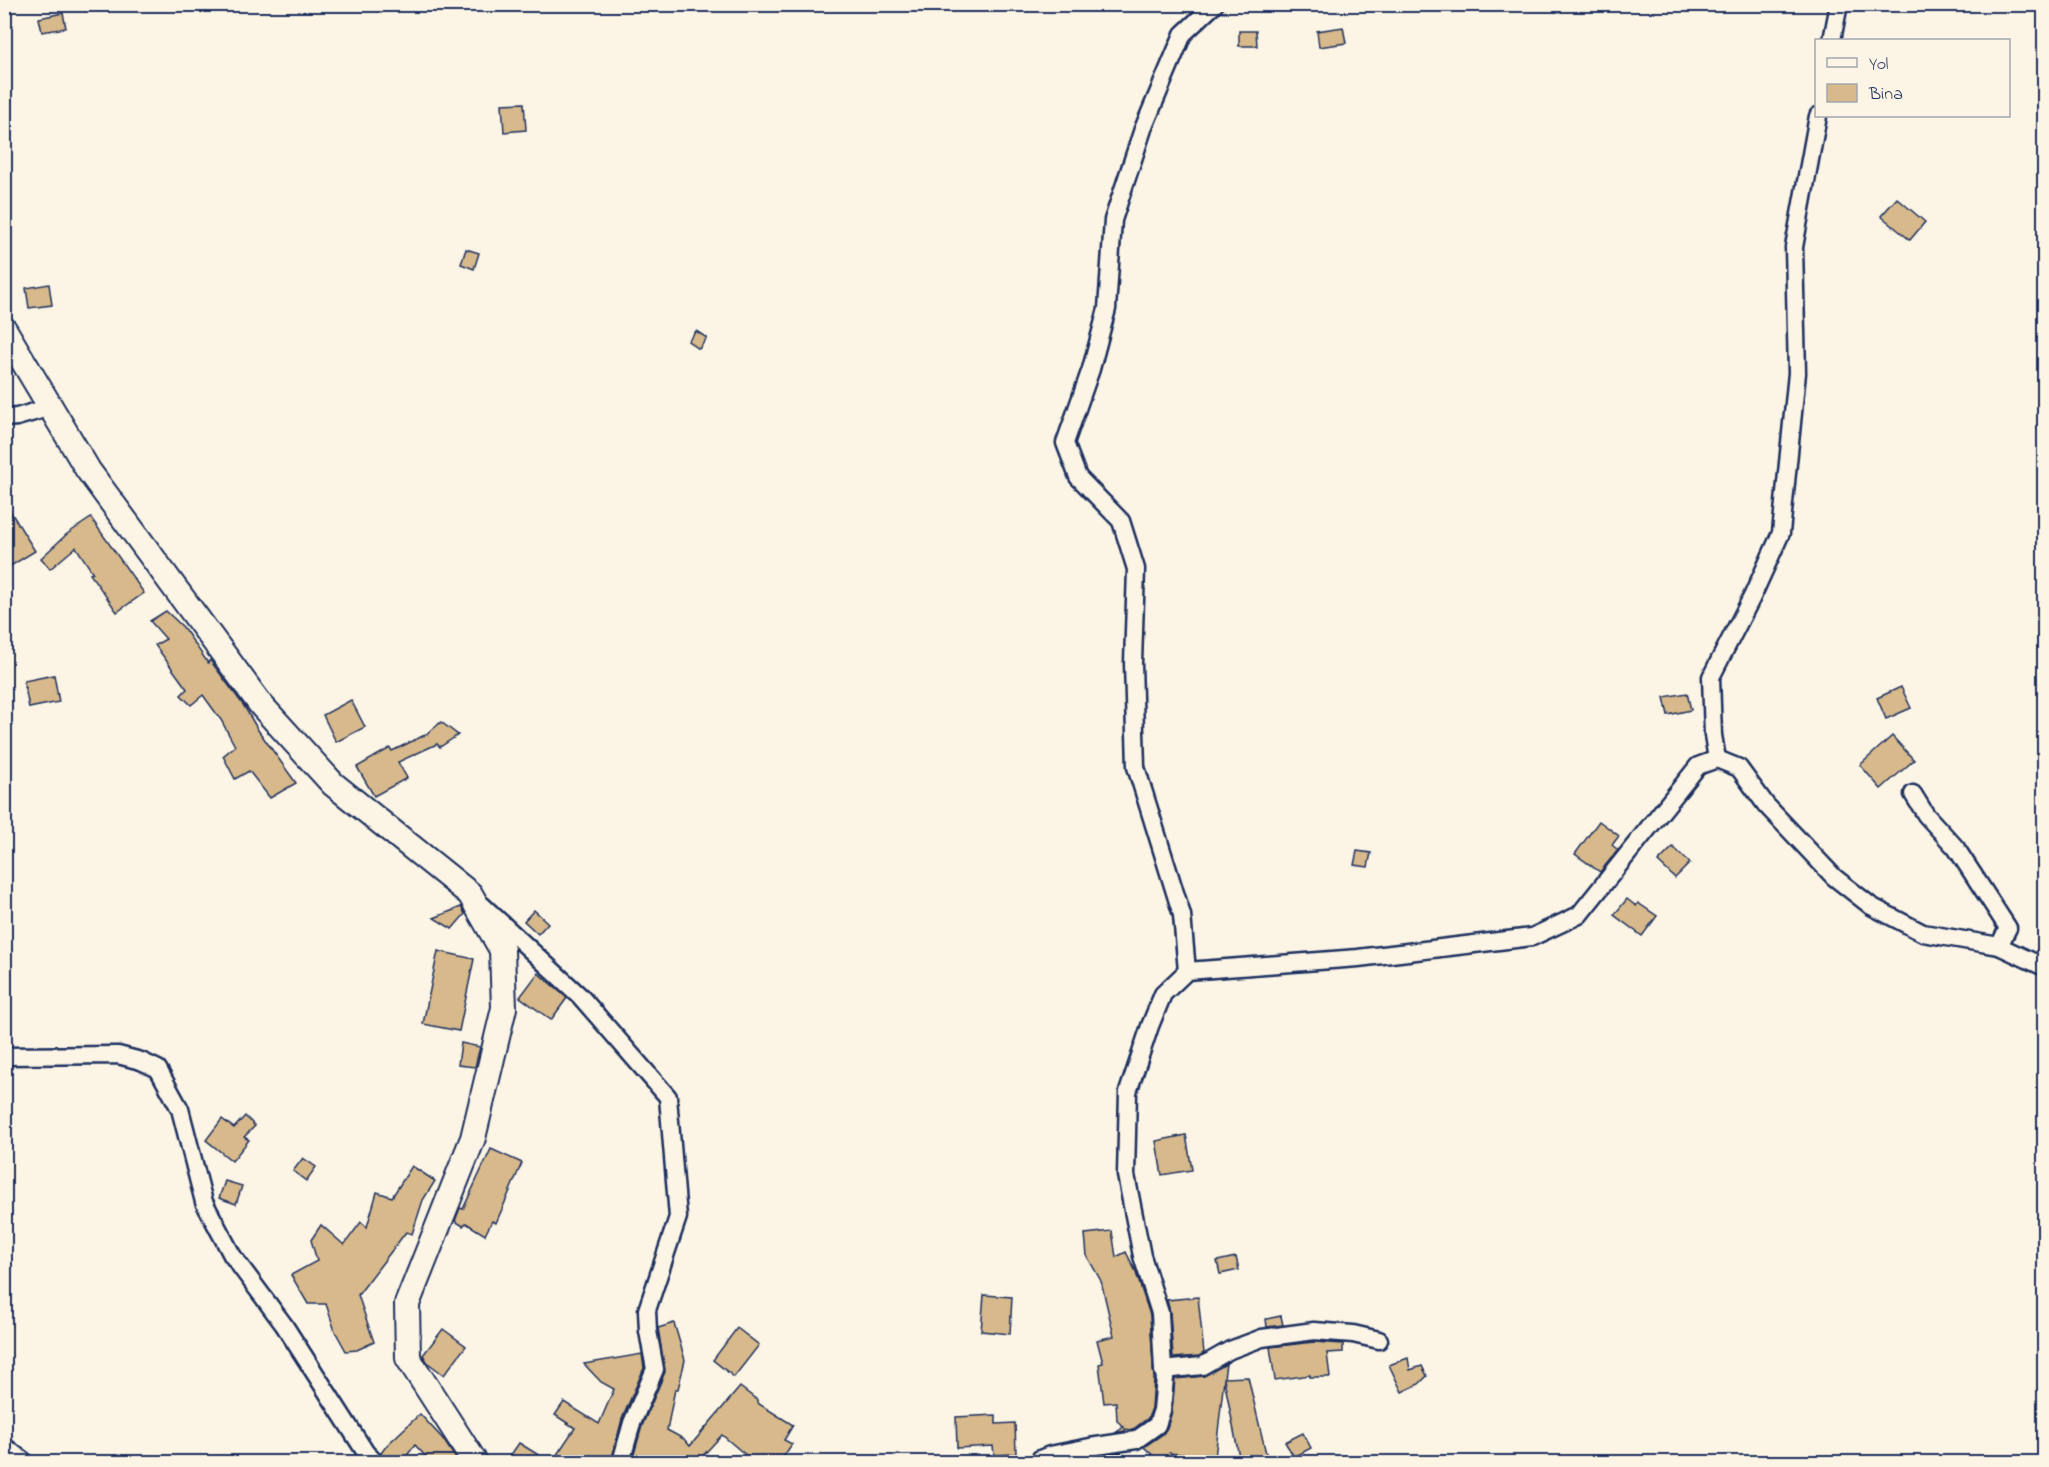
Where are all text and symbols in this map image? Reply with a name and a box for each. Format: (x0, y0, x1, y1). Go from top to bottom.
legend (1815, 39, 2010, 117)
text: Yol (1869, 52, 1889, 78)
text: Bina (1868, 82, 1903, 108)

